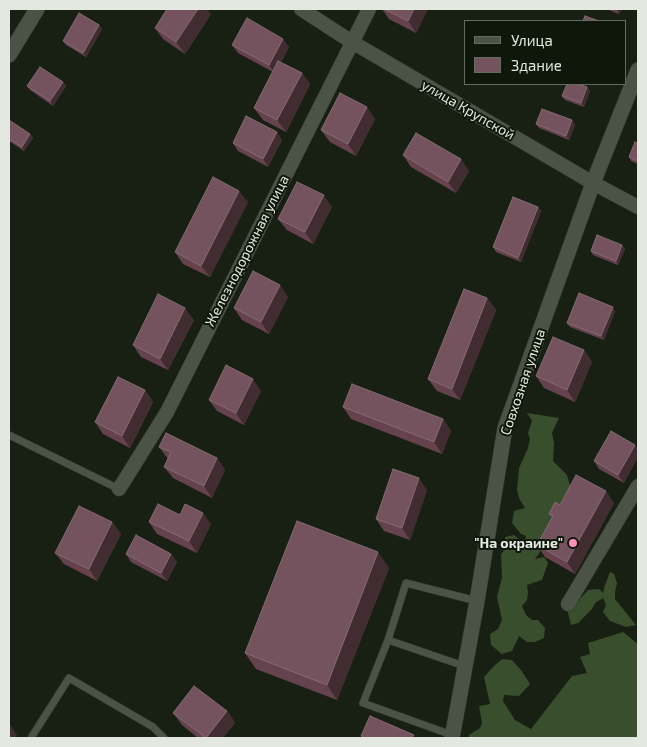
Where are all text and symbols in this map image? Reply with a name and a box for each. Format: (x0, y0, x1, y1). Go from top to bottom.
legend (464, 20, 627, 85)
text: Улица (511, 31, 553, 49)
text: Здание (511, 56, 562, 74)
street label: улица Крупской (418, 77, 518, 143)
street label: Железнодорожная улица (201, 173, 293, 329)
street label: Совхозная улица (497, 327, 549, 437)
place label: "На окраине" (474, 535, 563, 551)
marker: "На окраине" (567, 537, 579, 549)

